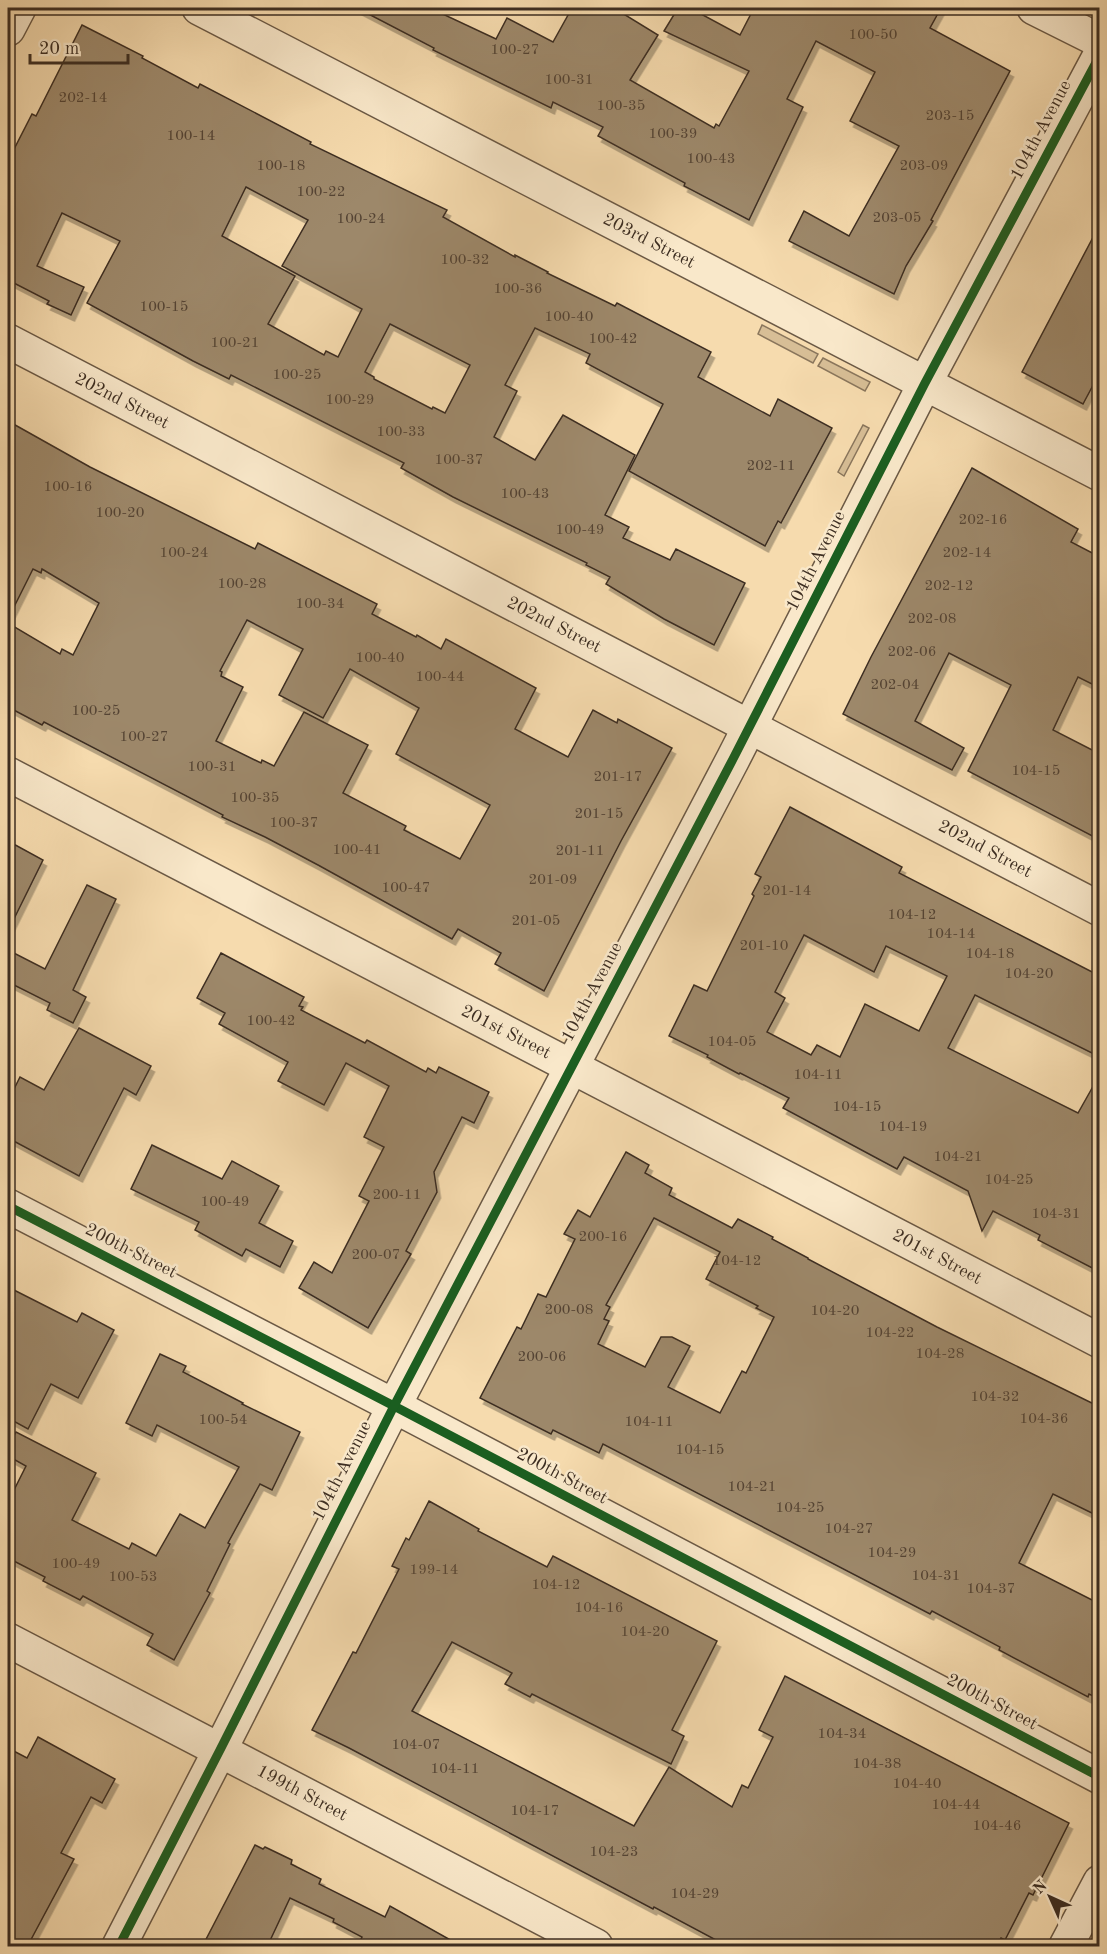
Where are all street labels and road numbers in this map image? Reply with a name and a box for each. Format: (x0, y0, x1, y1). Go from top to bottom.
street label: 104th Avenue (1007, 77, 1075, 183)
street label: 203rd Street (600, 210, 698, 272)
street label: 202nd Street (72, 370, 172, 432)
street label: 104th Avenue (783, 508, 849, 614)
street label: 202nd Street (504, 594, 604, 656)
street label: 202nd Street (935, 817, 1035, 881)
street label: 104th Avenue (558, 939, 626, 1045)
street label: 201st Street (458, 1002, 554, 1062)
street label: 200th Street (82, 1220, 180, 1282)
street label: 201st Street (889, 1226, 985, 1288)
street label: 104th Avenue (309, 1418, 375, 1524)
street label: 200th Street (514, 1445, 610, 1507)
street label: 200th Street (944, 1671, 1040, 1733)
street label: 199th Street (254, 1762, 350, 1824)

